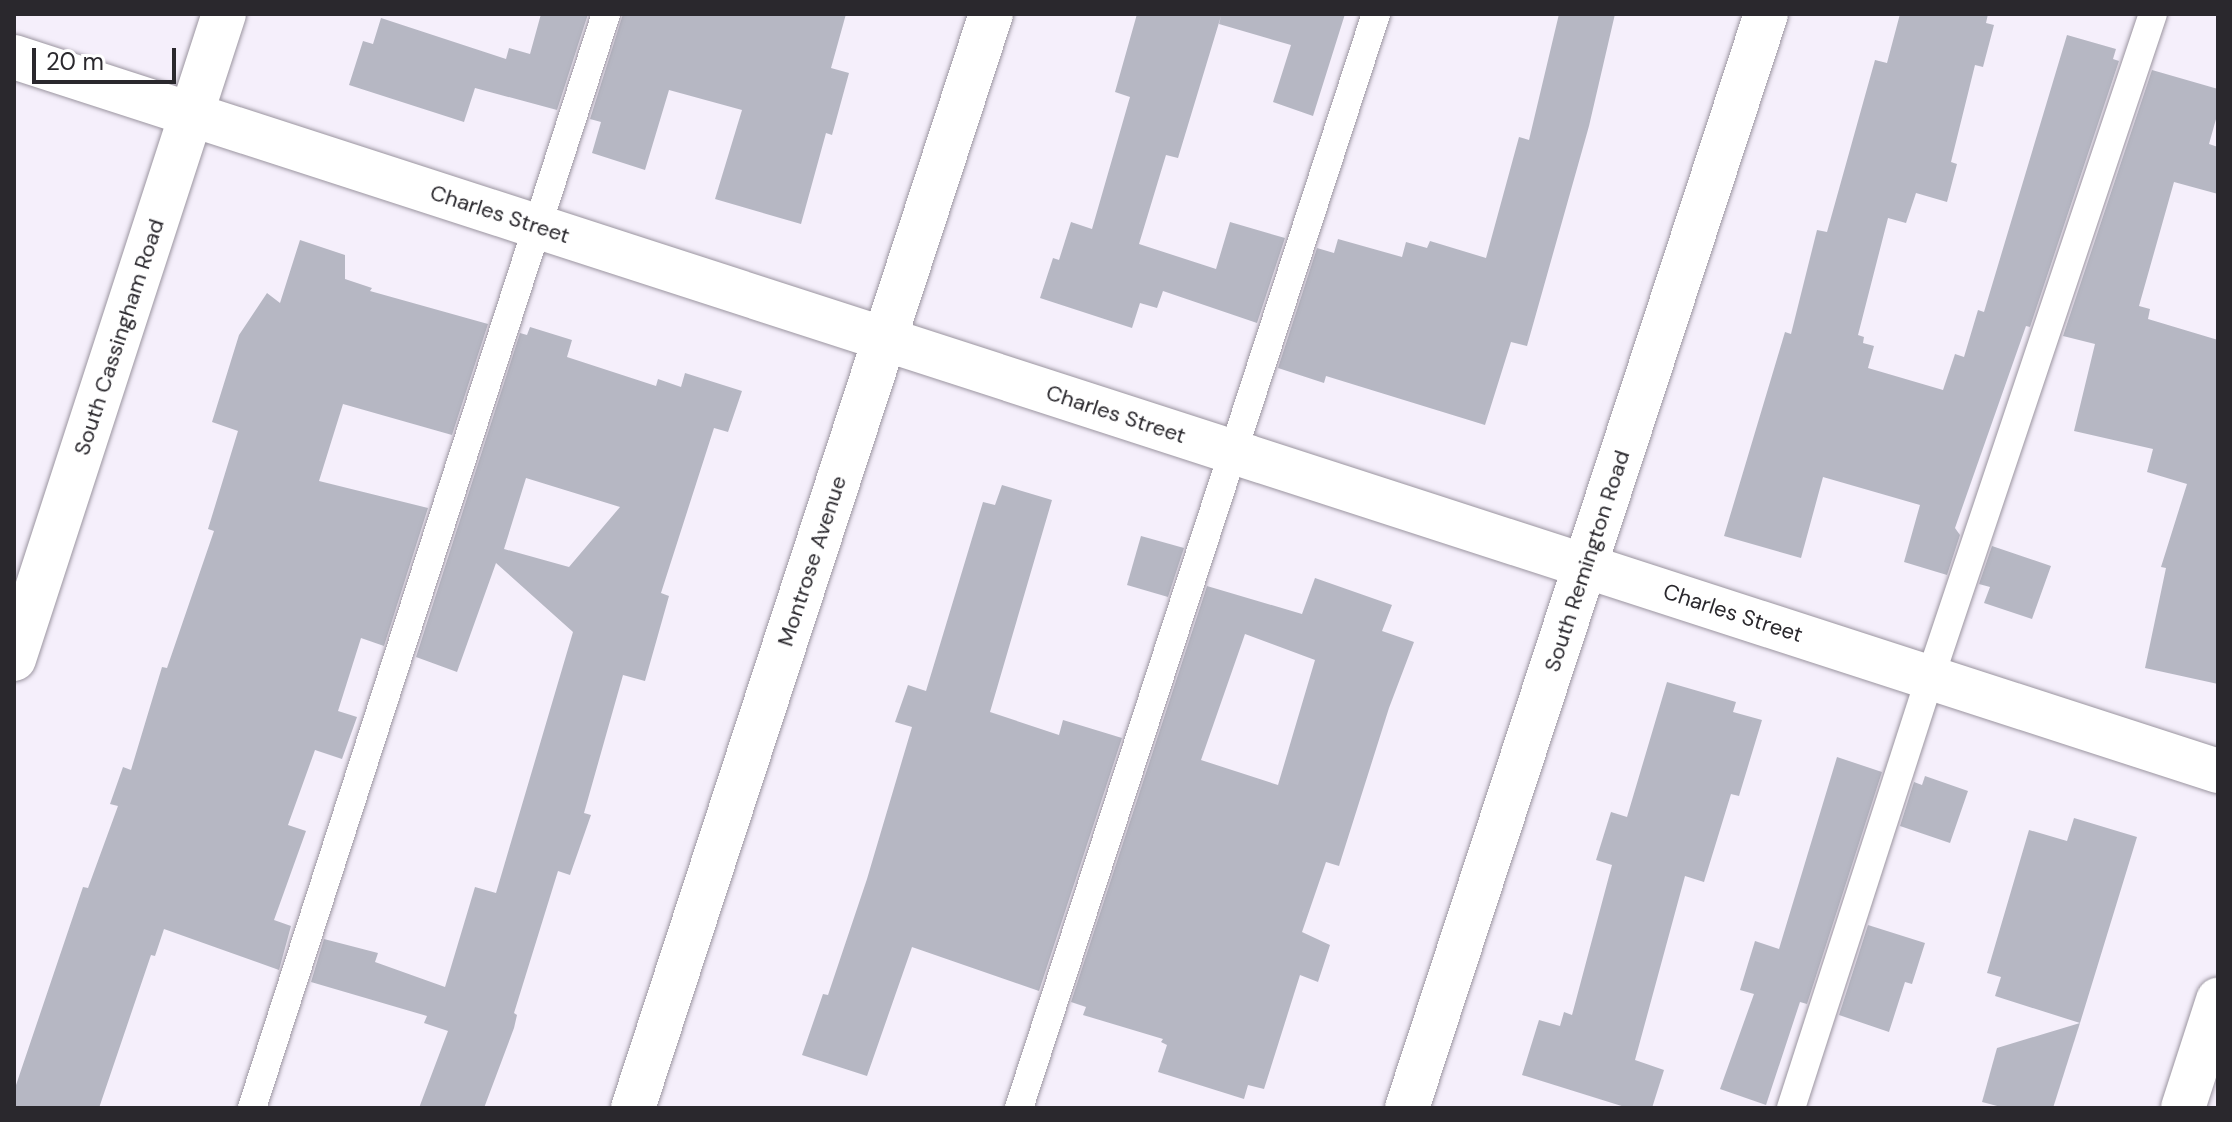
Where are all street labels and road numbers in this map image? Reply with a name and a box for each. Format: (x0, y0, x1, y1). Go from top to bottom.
street label: Charles Street (427, 179, 573, 249)
street label: South Cassingham Road (68, 216, 170, 458)
street label: Charles Street (1043, 379, 1189, 449)
street label: South Remington Road (1539, 447, 1635, 675)
street label: Montrose Avenue (772, 472, 852, 650)
street label: Charles Street (1660, 578, 1806, 648)

